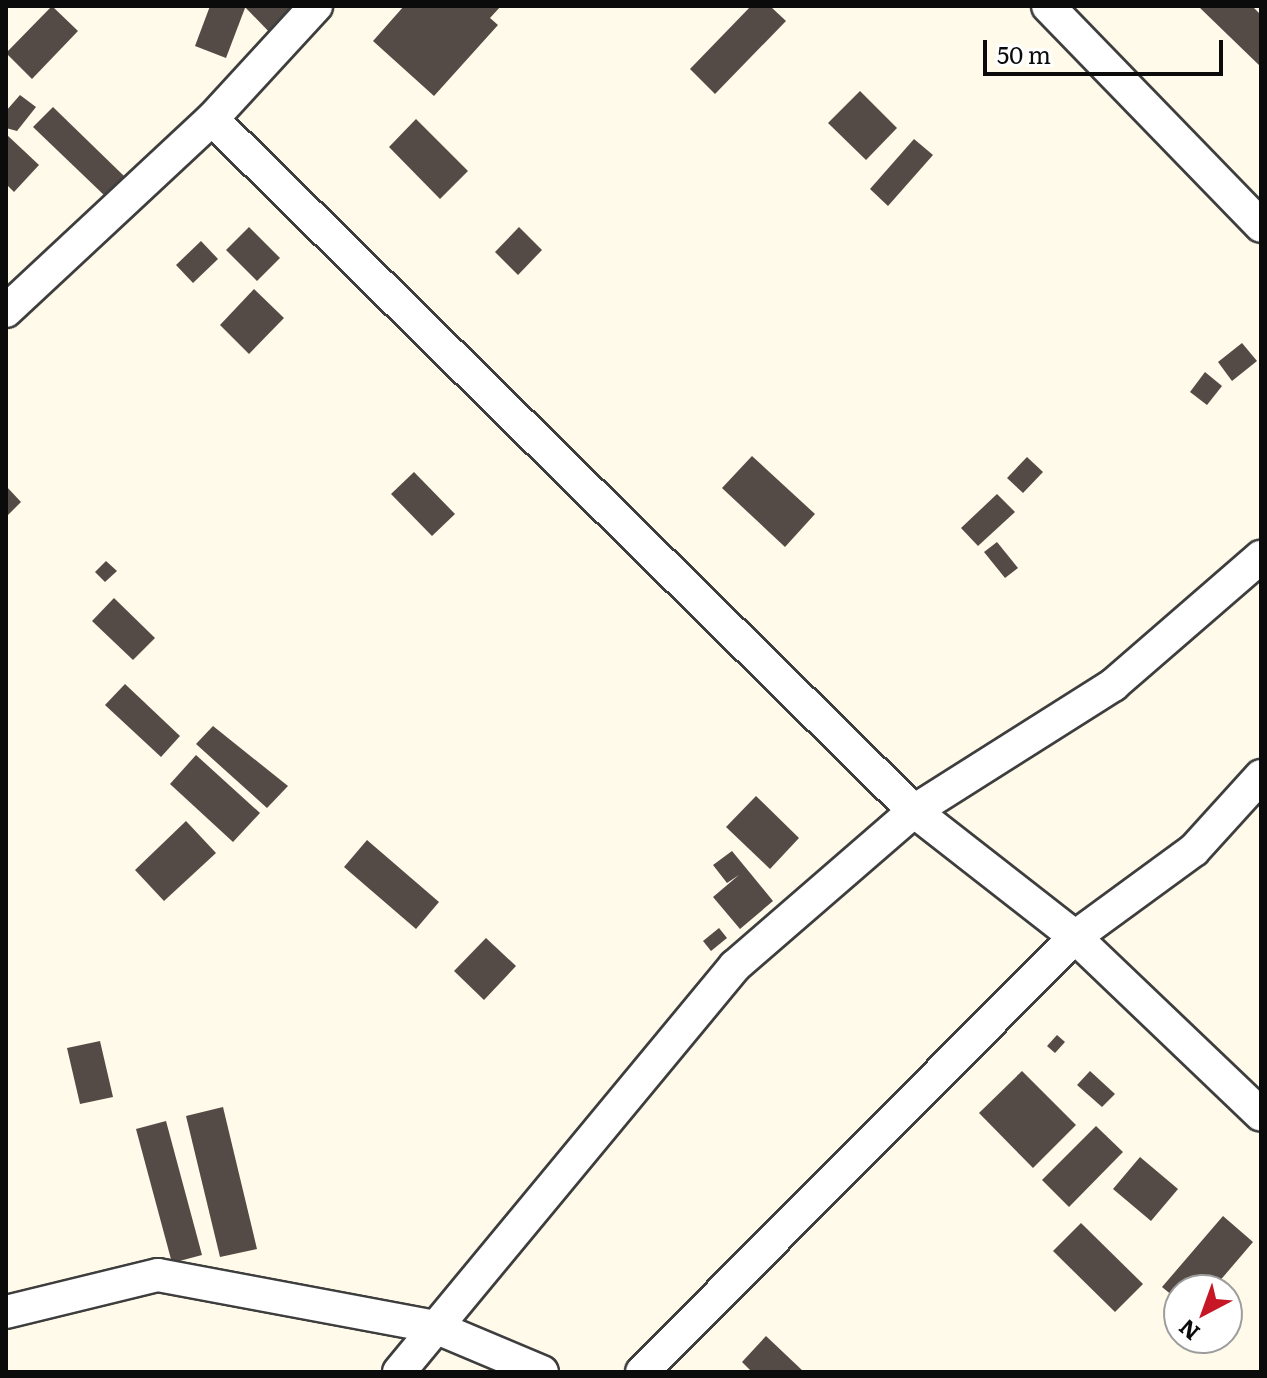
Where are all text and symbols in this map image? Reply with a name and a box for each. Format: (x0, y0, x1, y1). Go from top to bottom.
scale bar (987, 24, 1227, 74)
text: 50 m (997, 36, 1051, 71)
north arrow (1163, 1274, 1243, 1354)
text: N (1170, 1312, 1206, 1349)

